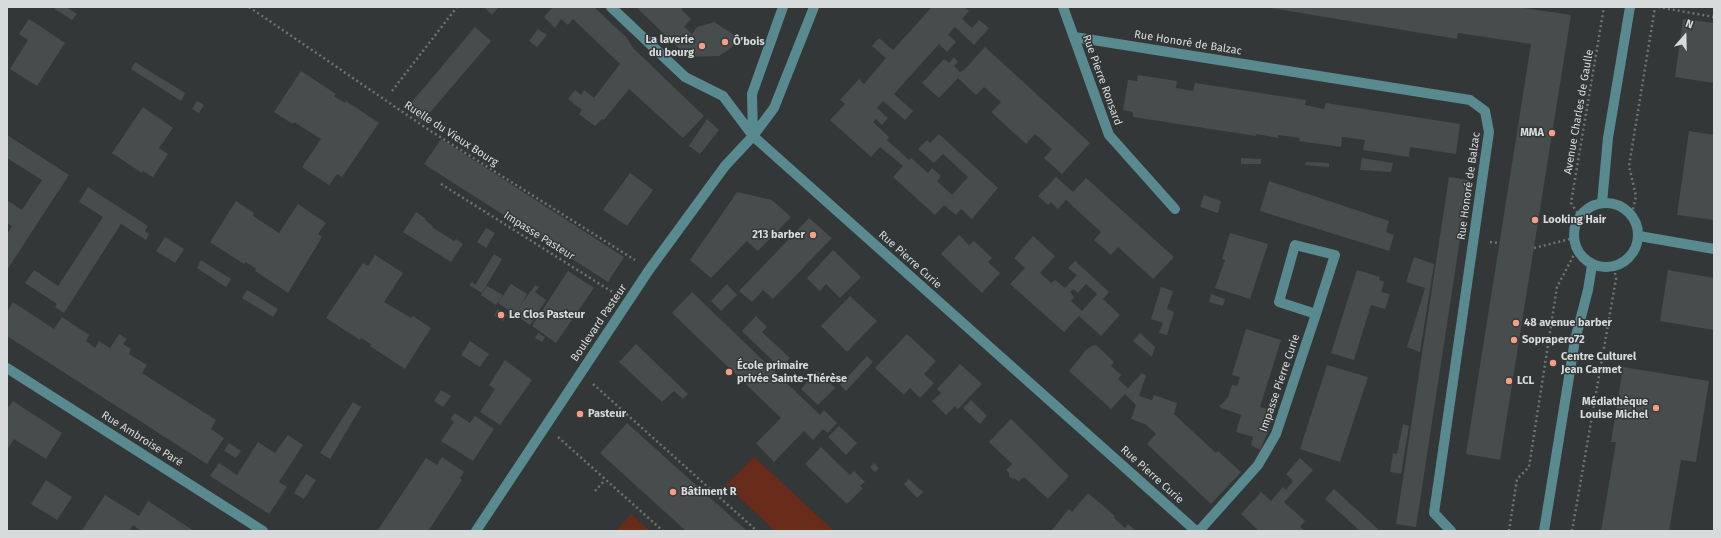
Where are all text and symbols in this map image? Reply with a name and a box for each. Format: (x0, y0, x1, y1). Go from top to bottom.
north arrow (1665, 16, 1705, 56)
text: N (1684, 17, 1695, 32)
street label: Rue Honoré de Balzac (1133, 28, 1243, 58)
place label: La laverie du bourg (646, 33, 694, 59)
street label: Rue Pierre Ronsard (1079, 33, 1125, 127)
place label: Ô’bois (733, 35, 765, 49)
marker: Ô’bois (720, 37, 730, 47)
marker: La laverie du bourg (697, 41, 707, 51)
street label: Avenue Charles de Gaulle (1562, 49, 1596, 175)
street label: Ruelle du Vieux Bourg (402, 99, 500, 169)
place label: MMA (1520, 126, 1544, 140)
marker: MMA (1547, 128, 1557, 138)
street label: Rue Honoré de Balzac (1455, 131, 1483, 241)
street label: Impasse Pasteur (501, 209, 577, 263)
place label: Looking Hair (1543, 213, 1606, 227)
marker: Looking Hair (1530, 215, 1540, 225)
place label: 213 barber (752, 228, 805, 242)
street label: Rue Pierre Curie (876, 228, 944, 292)
marker: 213 barber (808, 230, 818, 240)
street label: Boulevard Pasteur (568, 282, 630, 364)
place label: Le Clos Pasteur (509, 308, 585, 322)
marker: Le Clos Pasteur (496, 310, 506, 320)
place label: 48 avenue barber (1524, 316, 1612, 330)
marker: 48 avenue barber (1511, 318, 1521, 328)
street label: Impasse Pierre Curie (1257, 332, 1303, 434)
place label: Soprapero72 (1522, 333, 1585, 347)
marker: Soprapero72 (1509, 335, 1519, 345)
place label: Centre Culturel Jean Carmet (1561, 350, 1636, 376)
marker: Centre Culturel Jean Carmet (1548, 358, 1558, 368)
place label: École primaire privée Sainte-Thérèse (737, 359, 847, 385)
marker: École primaire privée Sainte-Thérèse (724, 367, 734, 377)
place label: LCL (1517, 374, 1534, 388)
marker: LCL (1504, 376, 1514, 386)
place label: Médiathèque Louise Michel (1580, 395, 1648, 421)
marker: Médiathèque Louise Michel (1651, 403, 1661, 413)
place label: Pasteur (588, 407, 626, 421)
street label: Rue Ambroise Paré (99, 409, 185, 469)
marker: Pasteur (575, 409, 585, 419)
street label: Rue Pierre Curie (1118, 443, 1186, 507)
place label: Bâtiment R (681, 485, 737, 499)
marker: Bâtiment R (668, 487, 678, 497)

